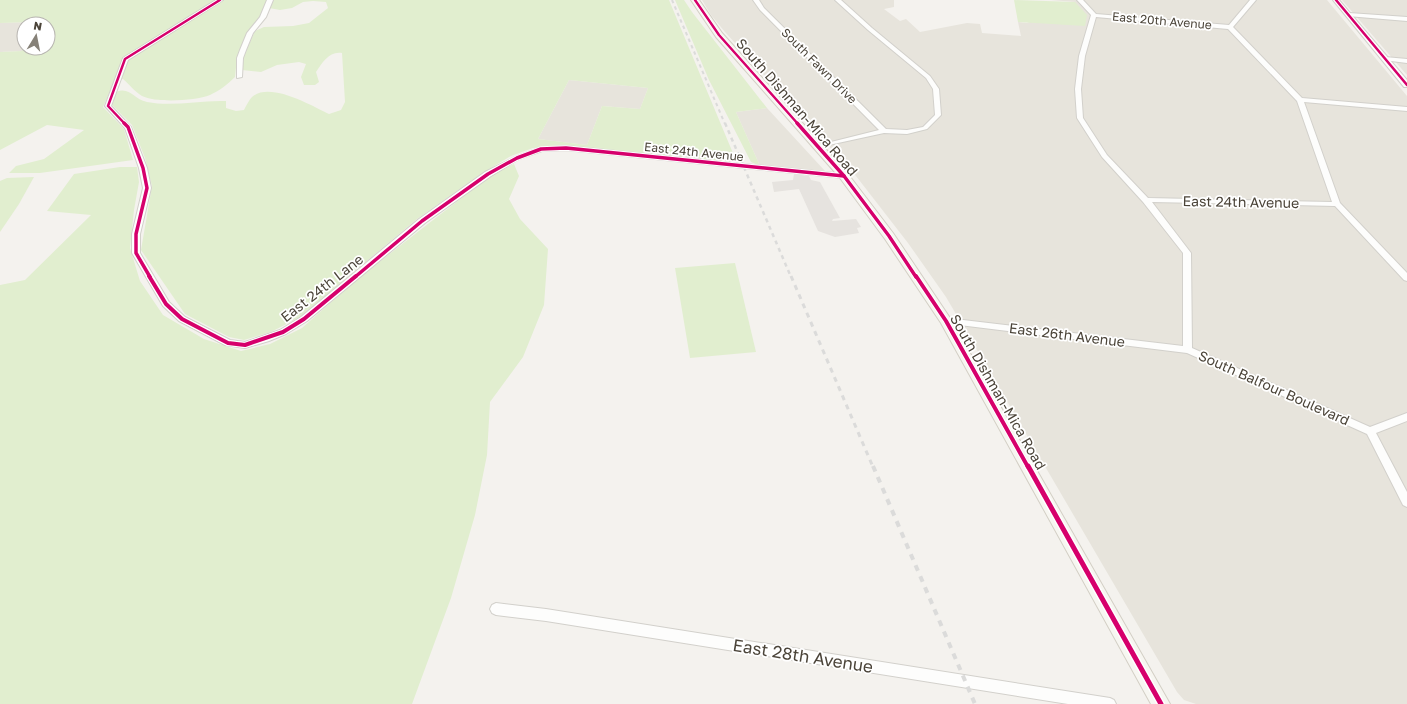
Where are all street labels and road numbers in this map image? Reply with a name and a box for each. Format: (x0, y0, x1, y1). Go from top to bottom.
street label: East 20th Avenue (1112, 9, 1213, 32)
street label: South Fawn Drive (778, 25, 860, 107)
street label: South Dishman-Mica Road (733, 34, 862, 179)
street label: East 24th Avenue (644, 139, 745, 164)
street label: East 24th Avenue (1183, 192, 1299, 211)
street label: East 24th Lane (277, 250, 366, 325)
street label: South Dishman-Mica Road (947, 311, 1050, 472)
street label: East 26th Avenue (1008, 319, 1126, 350)
street label: South Balfour Boulevard (1196, 347, 1352, 429)
street label: East 28th Avenue (731, 634, 875, 677)

